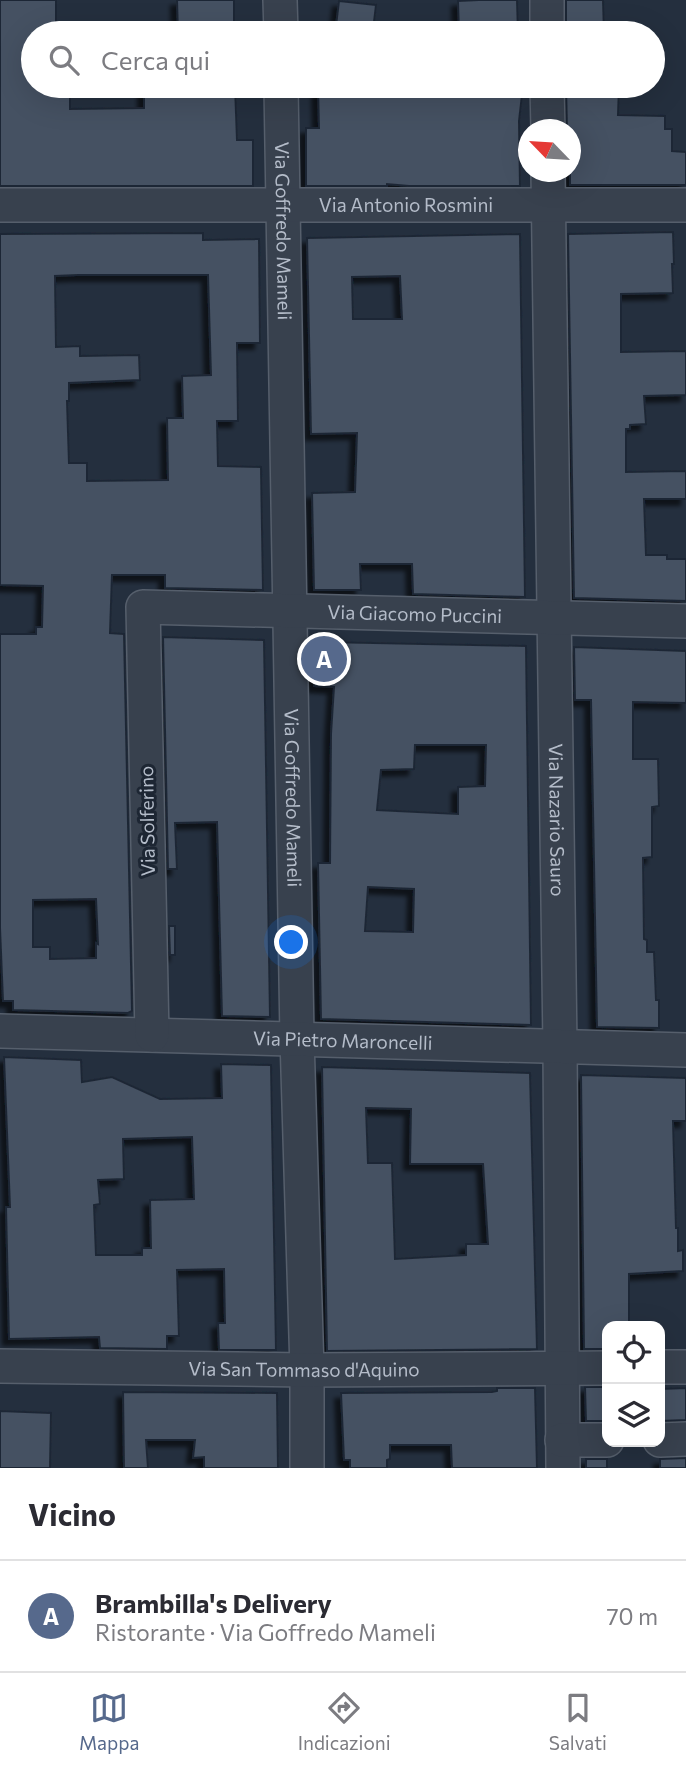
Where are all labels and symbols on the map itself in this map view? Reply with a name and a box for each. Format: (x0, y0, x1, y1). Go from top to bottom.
north arrow (518, 119, 581, 182)
street label: Via Goffredo Mameli (271, 141, 297, 321)
street label: Via Antonio Rosmini (319, 193, 493, 216)
street label: Via Giacomo Puccini (327, 600, 502, 627)
pin: A (301, 633, 347, 685)
street label: Via Goffredo Mameli (280, 708, 306, 887)
street label: Via Nazario Sauro (545, 743, 570, 897)
street label: Via Solferino (134, 766, 159, 877)
your location (274, 925, 308, 959)
street label: Via Pietro Maroncelli (253, 1026, 433, 1054)
street label: Via San Tommaso d'Aquino (188, 1356, 420, 1381)

